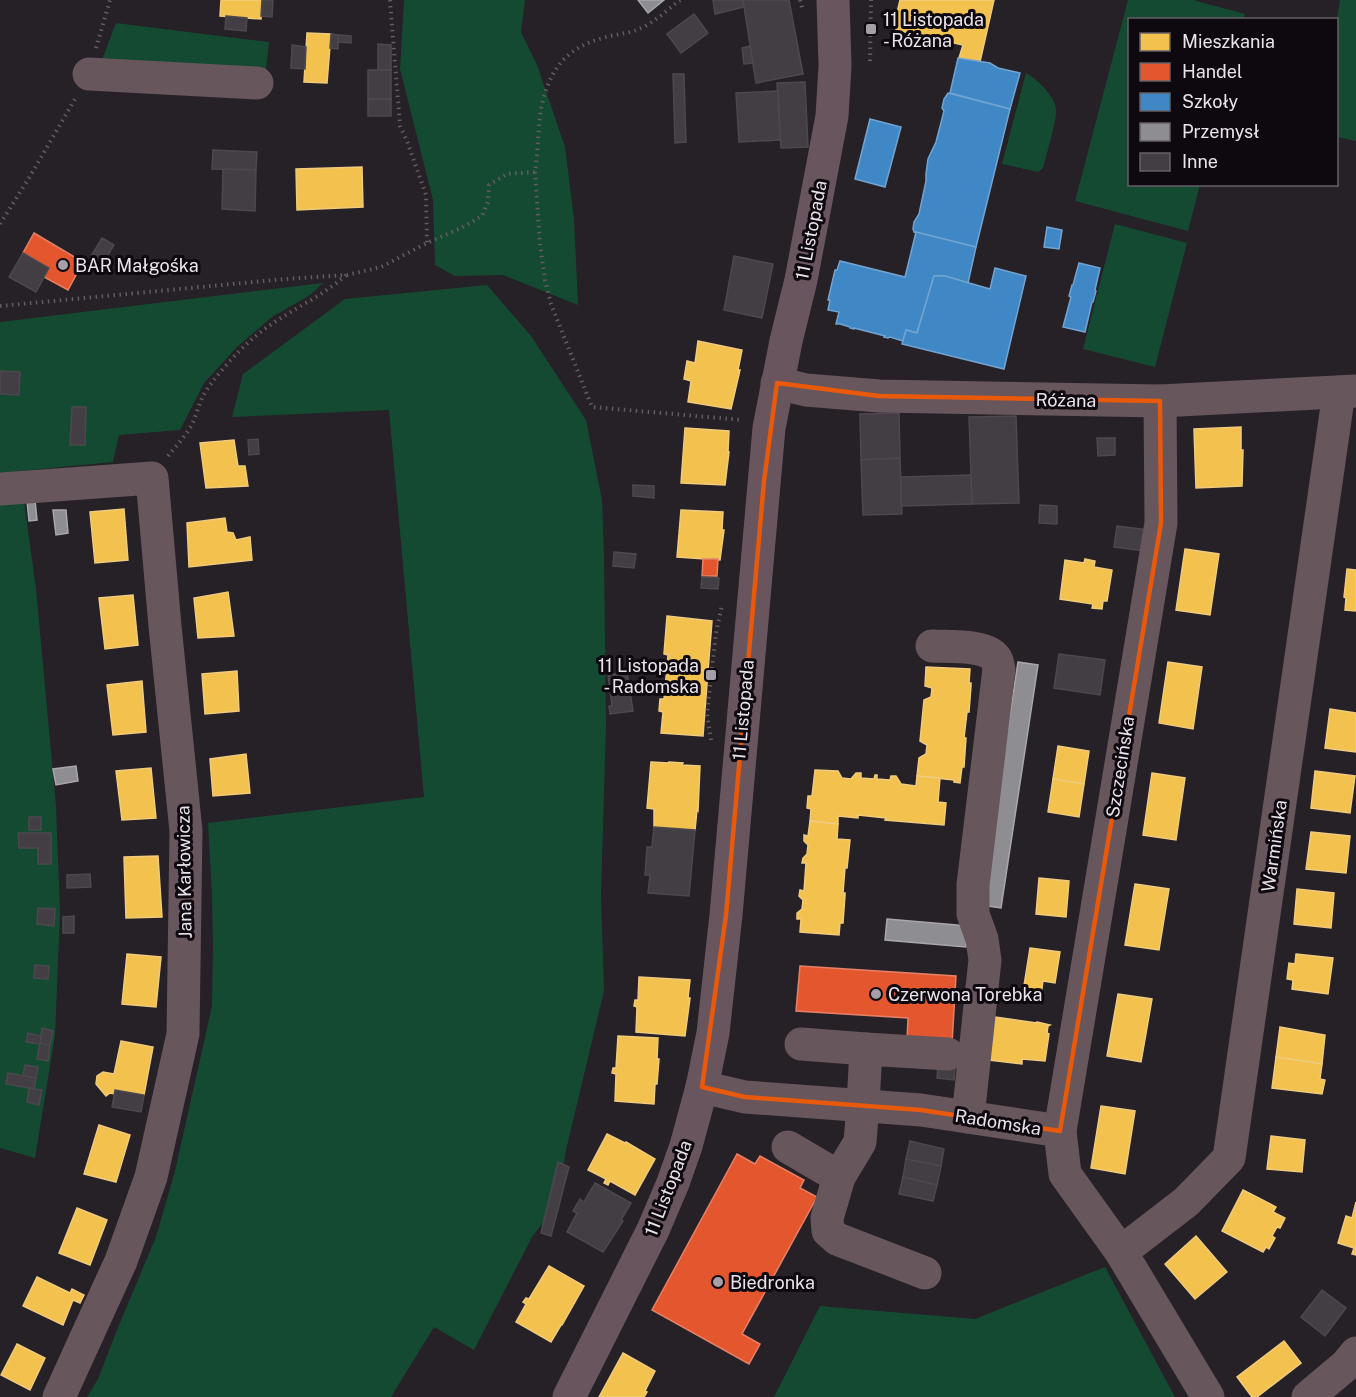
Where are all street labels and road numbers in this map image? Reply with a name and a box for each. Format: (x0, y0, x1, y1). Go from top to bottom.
street label: 11 Listopada (791, 178, 831, 282)
street label: Różana (1035, 389, 1097, 411)
street label: 11 Listopada (728, 659, 758, 761)
street label: Szczecińska (1102, 715, 1138, 819)
street label: Warmińska (1257, 799, 1291, 893)
street label: Jana Karłowicza (172, 805, 196, 939)
street label: Radomska (953, 1105, 1043, 1139)
street label: 11 Listopada (640, 1137, 696, 1239)

